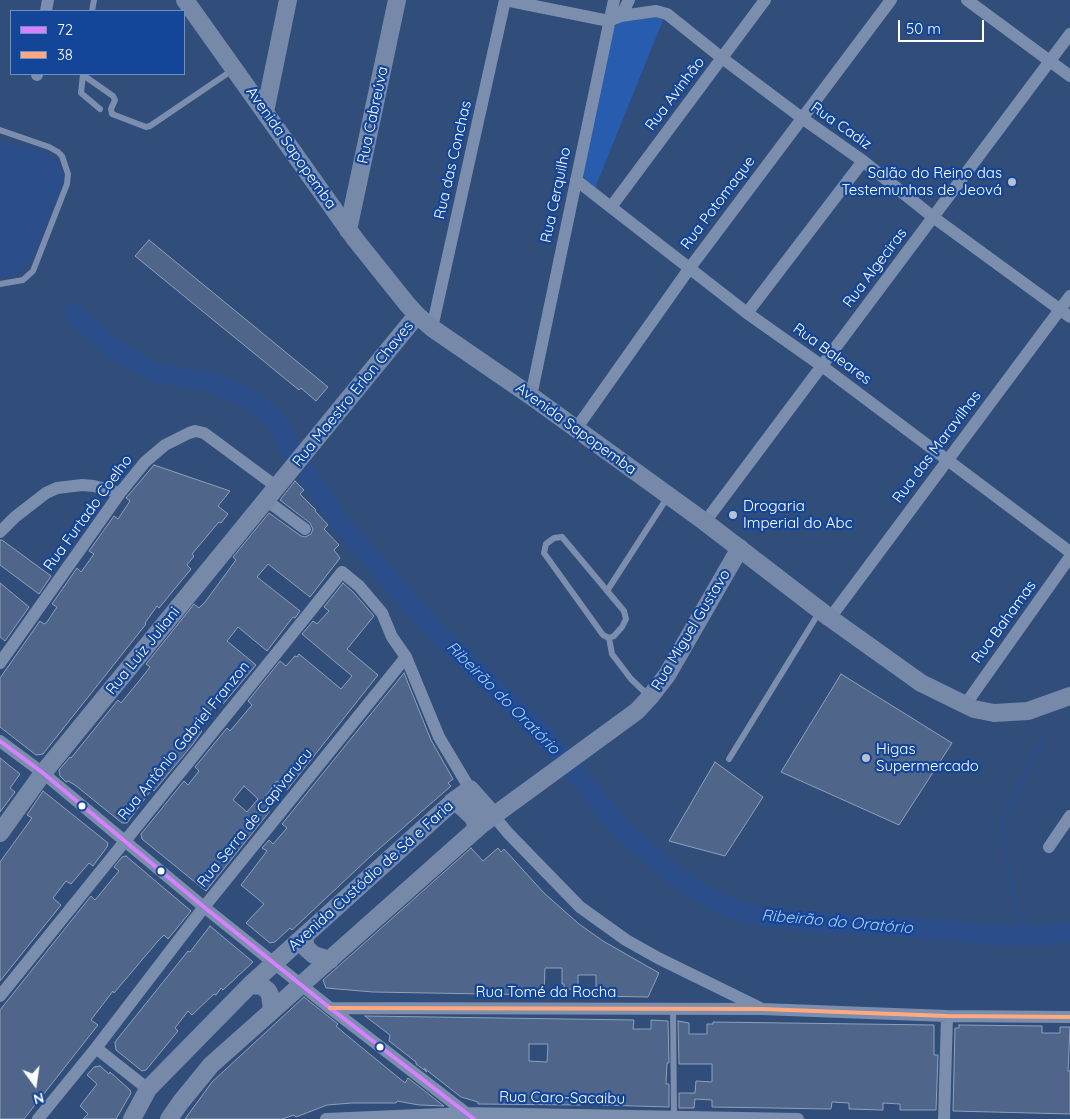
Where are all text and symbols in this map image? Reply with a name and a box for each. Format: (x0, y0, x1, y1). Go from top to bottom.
legend (10, 10, 185, 75)
scale bar (900, 10, 986, 42)
text: 50 m (906, 19, 941, 38)
text: 72 (57, 20, 73, 39)
text: 38 (57, 45, 73, 64)
street label: Rua Avinhão (642, 54, 708, 134)
street label: Rua Cabreúva (354, 65, 392, 165)
street label: Avenida Sapopemba (242, 84, 340, 212)
street label: Rua das Conchas (431, 99, 475, 221)
street label: Rua Cadiz (807, 99, 875, 153)
street label: Rua Cerquilho (537, 146, 575, 244)
street label: Rua Potomaque (677, 153, 759, 253)
place label: Salão do Reino das Testemunhas de Jeová (841, 164, 1002, 199)
marker: Salão do Reino das Testemunhas de Jeová (1006, 176, 1018, 188)
street label: Rua Algeciras (839, 225, 911, 311)
street label: Rua Maestro Erlon Chaves (289, 317, 417, 471)
street label: Rua Baleares (789, 320, 875, 388)
street label: Avenida Sapopemba (512, 379, 640, 479)
street label: Rua das Maravilhas (889, 387, 985, 507)
street label: Rua Furtado Coelho (40, 451, 136, 575)
place label: Drogaria Imperial do Abc (743, 497, 852, 532)
marker: Drogaria Imperial do Abc (727, 509, 739, 521)
street label: Rua Miguel Gustavo (648, 566, 734, 694)
street label: Rua Bahamas (968, 577, 1040, 667)
street label: Rua Luiz Juliani (102, 604, 184, 698)
water label: Ribeirão do Oratório (442, 637, 564, 759)
street label: Rua Antônio Gabriel Franzon (114, 658, 254, 824)
place label: Higas Supermercado (876, 740, 979, 775)
street label: Rua Serra de Capivarucu (193, 745, 317, 891)
marker: Higas Supermercado (860, 752, 872, 764)
street label: Avenida Custódio de Sá e Faria (285, 797, 457, 955)
unlabelled marker (77, 801, 87, 811)
unlabelled marker (156, 866, 166, 876)
water label: Ribeirão do Oratório (760, 906, 914, 938)
street label: Rua Tomé da Rocha (476, 983, 616, 1001)
unlabelled marker (375, 1042, 385, 1052)
north arrow (10, 1059, 60, 1109)
street label: Rua Caro-Sacaibu (499, 1088, 625, 1108)
text: N (31, 1089, 46, 1109)

